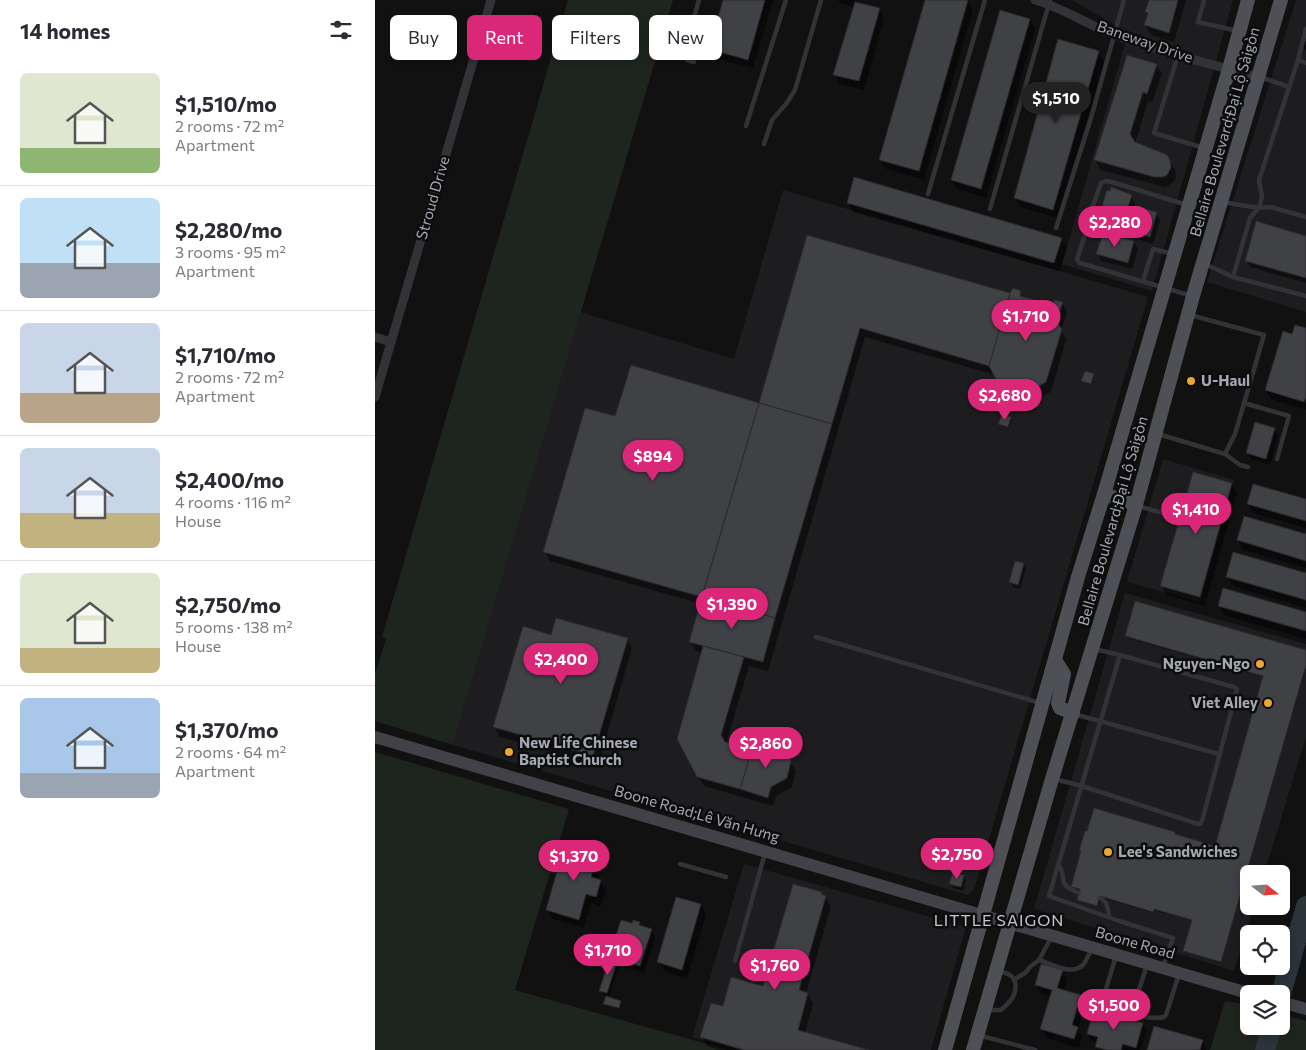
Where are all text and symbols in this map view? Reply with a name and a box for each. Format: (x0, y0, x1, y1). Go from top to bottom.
chip: Buy (390, 15, 457, 60)
chip: Rent (467, 15, 542, 60)
chip: Filters (552, 15, 639, 60)
chip: New (649, 15, 722, 60)
icon: filters (327, 16, 355, 44)
street label: Baneway Drive (1095, 16, 1196, 66)
text: 14 homes (20, 18, 110, 43)
street label: Bellaire Boulevard;Đại Lộ Sàigòn (1185, 25, 1263, 239)
pin: $1,510 (1015, 82, 1097, 124)
text: $1,510 (1032, 88, 1080, 107)
text: $1,510/mo (175, 91, 277, 116)
icon: home (60, 93, 120, 153)
text: 2 rooms · 72 m² (175, 116, 284, 135)
text: Apartment (175, 135, 255, 154)
street label: Stroud Drive (412, 154, 453, 241)
pin: $2,280 (1074, 206, 1156, 248)
text: $2,280 (1089, 212, 1141, 231)
text: $2,280/mo (175, 217, 282, 242)
icon: home (60, 218, 120, 278)
text: 3 rooms · 95 m² (175, 242, 286, 261)
text: Apartment (175, 261, 255, 280)
pin: $1,710 (985, 300, 1067, 342)
text: $1,710 (1003, 306, 1049, 325)
text: $1,710/mo (175, 342, 276, 367)
icon: home (60, 343, 120, 403)
text: 2 rooms · 72 m² (175, 367, 284, 386)
place label: U-Haul (1201, 371, 1250, 389)
marker: U-Haul (1185, 375, 1197, 387)
pin: $2,680 (964, 378, 1046, 421)
text: $2,680 (979, 385, 1031, 404)
text: Apartment (175, 386, 255, 405)
street label: Bellaire Boulevard;Đại Lộ Sàigòn (1073, 414, 1151, 628)
pin: $894 (623, 440, 683, 482)
text: $894 (634, 446, 672, 465)
text: $2,400/mo (175, 467, 284, 492)
icon: home (60, 468, 120, 528)
text: 4 rooms · 116 m² (175, 492, 291, 511)
pin: $1,410 (1155, 492, 1237, 535)
text: $1,410 (1172, 499, 1220, 518)
text: House (175, 511, 221, 530)
pin: $1,390 (691, 588, 773, 630)
text: $2,750/mo (175, 592, 281, 617)
icon: home (60, 593, 120, 653)
text: $1,390 (707, 594, 757, 613)
text: 5 rooms · 138 m² (175, 617, 293, 636)
text: House (175, 636, 221, 655)
pin: $2,400 (520, 642, 602, 685)
text: $2,400 (534, 649, 588, 668)
place label: Nguyen-Ngo (1163, 654, 1250, 672)
marker: Nguyen-Ngo (1254, 658, 1266, 670)
place label: Viet Alley (1191, 693, 1259, 711)
marker: Viet Alley (1262, 697, 1274, 709)
text: $1,370/mo (175, 717, 279, 742)
icon: home (60, 718, 120, 778)
pin: $2,860 (725, 726, 807, 769)
place label: New Life Chinese Baptist Church (519, 733, 637, 768)
text: $2,860 (740, 733, 792, 752)
text: 2 rooms · 64 m² (175, 742, 286, 761)
marker: New Life Chinese Baptist Church (503, 746, 515, 758)
text: Apartment (175, 761, 255, 780)
street label: Boone Road;Lê Văn Hưng (613, 781, 782, 845)
pin: $2,750 (916, 838, 998, 880)
pin: $1,370 (533, 840, 615, 882)
place label: Lee's Sandwiches (1118, 842, 1238, 860)
text: $2,750 (932, 844, 982, 863)
text: $1,370 (550, 846, 598, 865)
marker: Lee's Sandwiches (1102, 846, 1114, 858)
north arrow (1240, 865, 1290, 915)
map controls (1240, 865, 1290, 1035)
district label: LITTLE SAIGON (934, 910, 1064, 929)
street label: Boone Road (1093, 922, 1177, 962)
button: locate (1240, 925, 1290, 975)
pin: $1,710 (567, 934, 649, 976)
text: $1,710 (585, 940, 631, 959)
pin: $1,760 (734, 948, 816, 991)
text: $1,760 (750, 955, 800, 974)
button: layers (1240, 985, 1290, 1035)
pin: $1,500 (1073, 988, 1155, 1031)
text: $1,500 (1088, 995, 1140, 1014)

